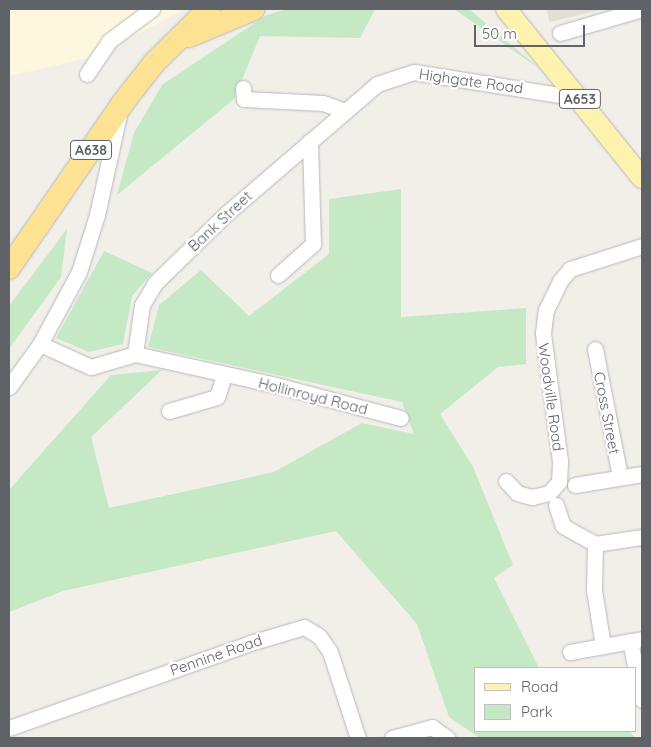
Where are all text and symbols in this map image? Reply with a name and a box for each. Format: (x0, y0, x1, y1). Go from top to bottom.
scale bar (476, 15, 587, 47)
text: 50 m (482, 24, 517, 43)
street label: Highgate Road (418, 65, 524, 97)
road number: A653 (559, 88, 601, 110)
road number: A638 (70, 138, 112, 162)
street label: Bank Street (184, 187, 256, 255)
street label: Woodville Road (534, 342, 568, 452)
street label: Cross Street (590, 370, 624, 456)
street label: Hollinroyd Road (256, 374, 370, 418)
street label: Pennine Road (168, 631, 264, 679)
legend (473, 667, 636, 732)
text: Road (521, 677, 558, 696)
text: Park (521, 702, 553, 721)

